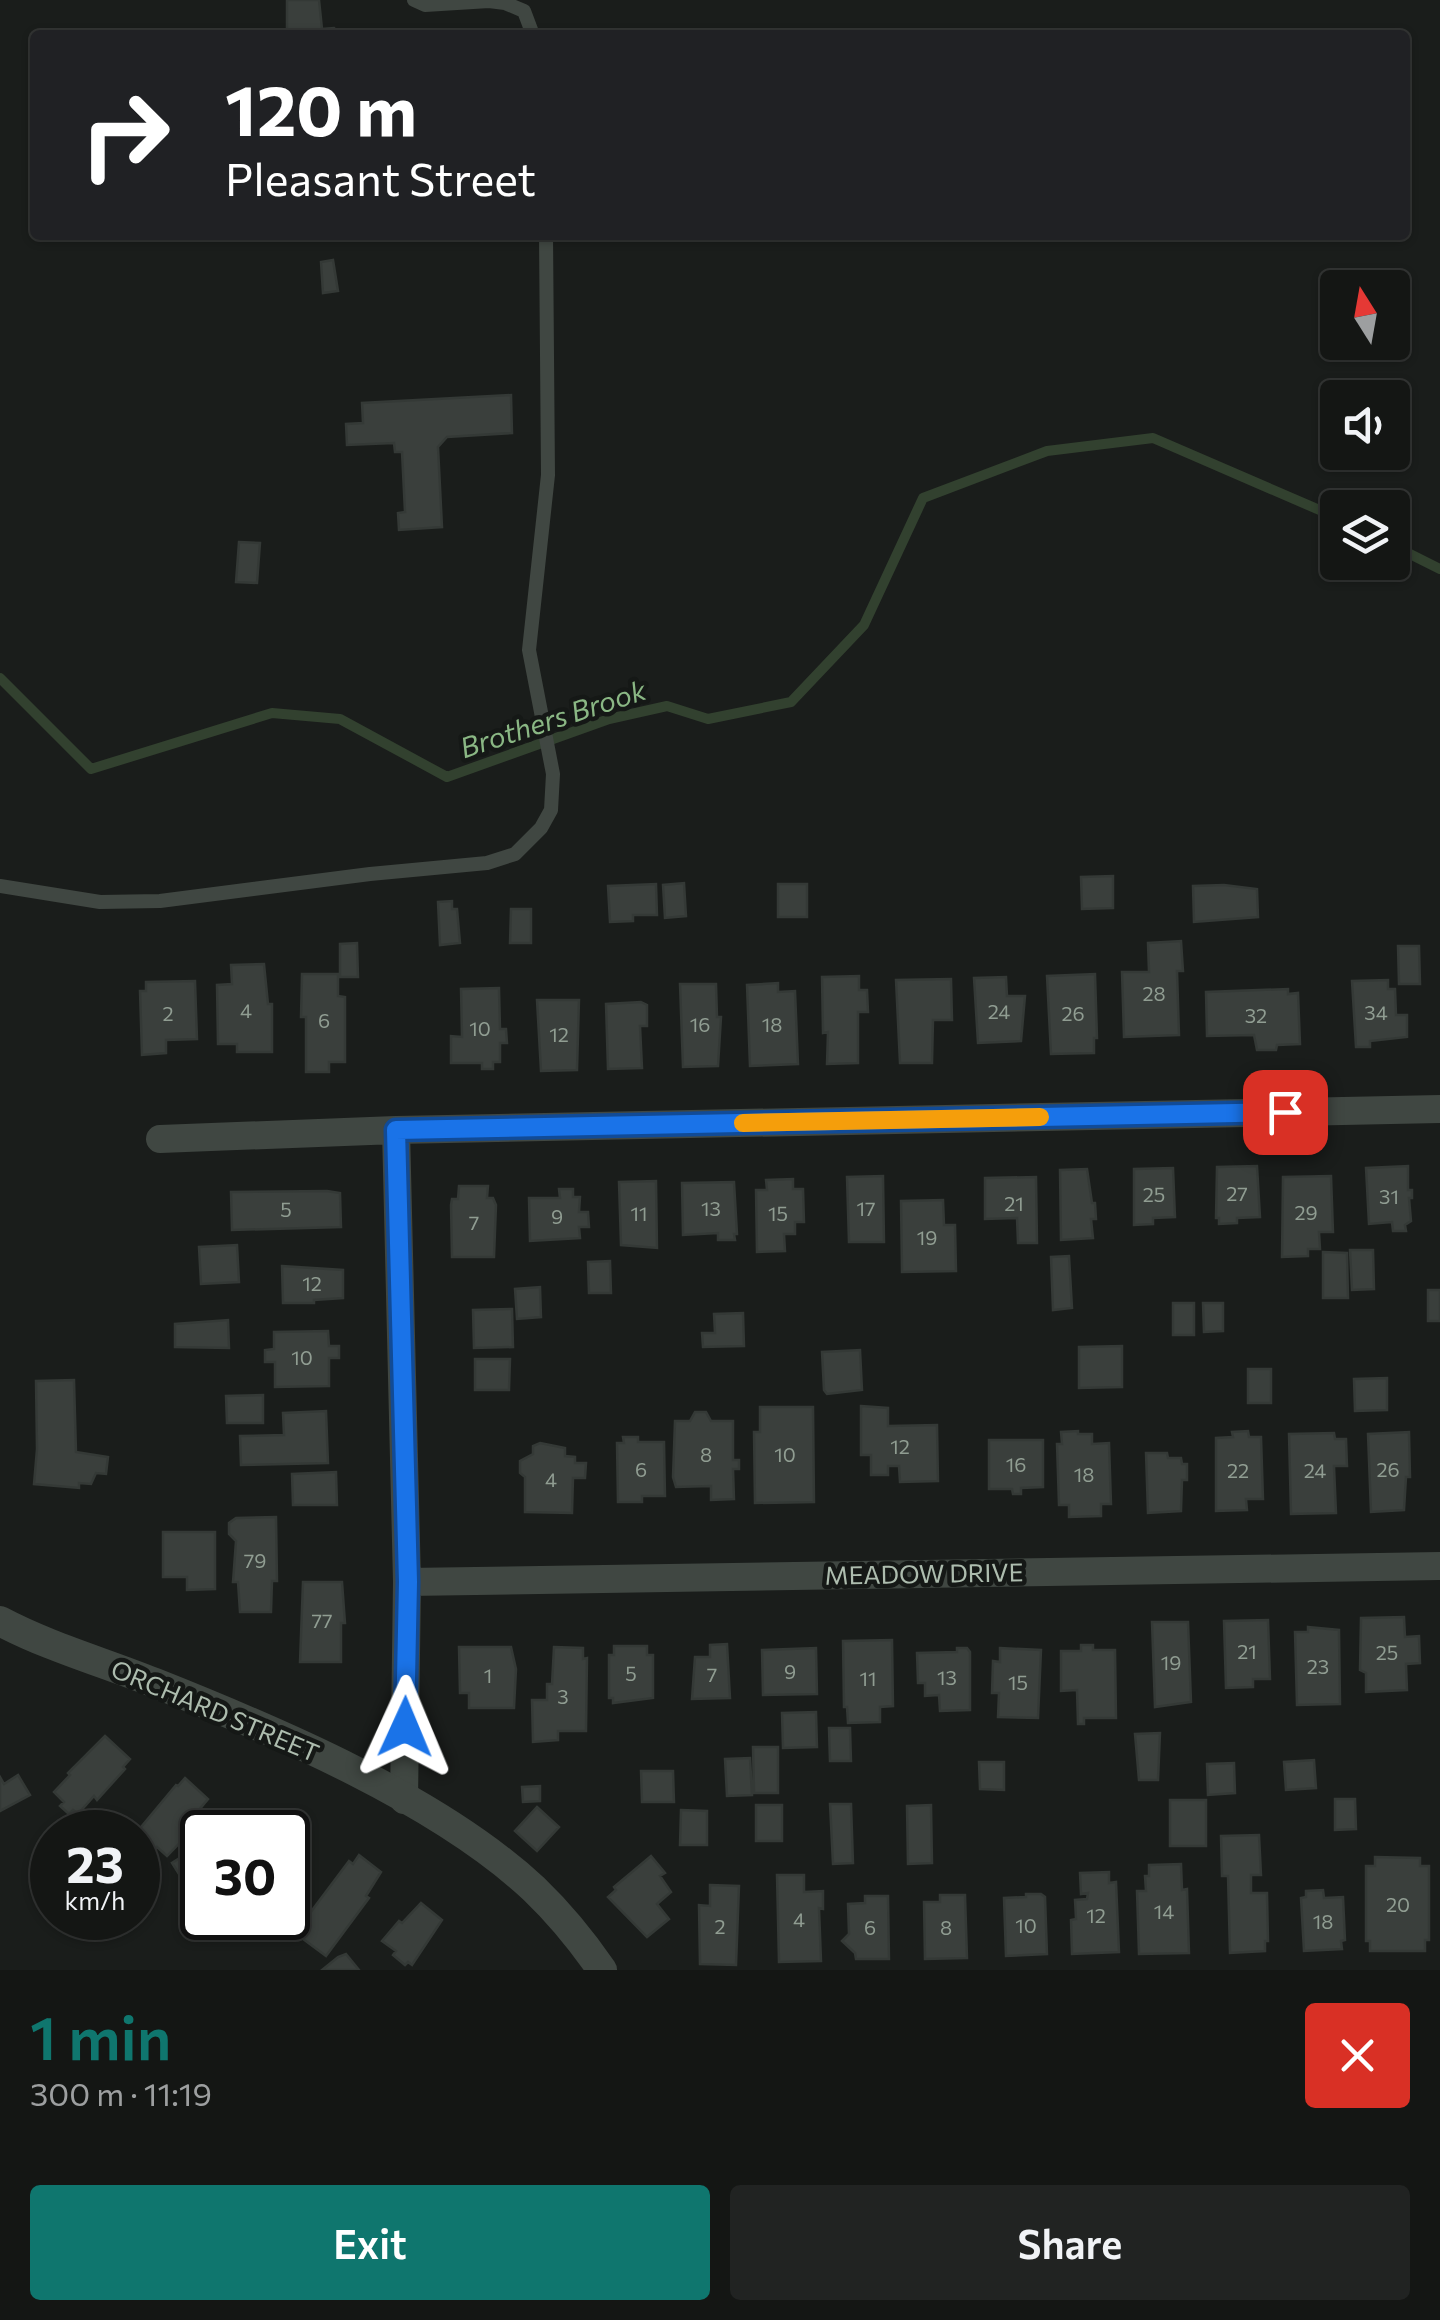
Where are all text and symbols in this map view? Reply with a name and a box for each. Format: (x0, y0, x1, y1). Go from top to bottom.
text: 120 m (225, 65, 417, 150)
icon: right (60, 70, 190, 200)
text: Pleasant Street (225, 150, 536, 205)
north arrow (1320, 270, 1410, 360)
map controls (1320, 270, 1410, 580)
button: sound (1320, 380, 1410, 470)
button: layers (1320, 490, 1410, 580)
water label: Brothers Brook (455, 672, 651, 764)
house number: 28 (1142, 981, 1166, 1005)
house number: 4 (240, 998, 252, 1022)
house number: 24 (988, 999, 1010, 1023)
house number: 34 (1364, 1000, 1388, 1024)
house number: 2 (162, 1001, 174, 1025)
house number: 26 (1061, 1001, 1085, 1025)
house number: 32 (1245, 1003, 1267, 1027)
house number: 6 (318, 1008, 330, 1032)
house number: 16 (690, 1012, 710, 1036)
house number: 18 (762, 1012, 782, 1036)
house number: 10 (469, 1016, 491, 1040)
house number: 12 (549, 1022, 569, 1046)
pin (1243, 1070, 1328, 1155)
icon: arrive (1258, 1085, 1313, 1140)
house number: 27 (1226, 1181, 1248, 1205)
house number: 25 (1143, 1182, 1165, 1206)
house number: 31 (1379, 1184, 1399, 1208)
house number: 21 (1004, 1191, 1024, 1215)
house number: 13 (701, 1196, 721, 1220)
house number: 17 (856, 1196, 876, 1220)
house number: 5 (280, 1197, 292, 1221)
house number: 29 (1294, 1200, 1318, 1224)
house number: 11 (630, 1201, 648, 1225)
house number: 15 (768, 1201, 788, 1225)
house number: 9 (551, 1204, 563, 1228)
house number: 7 (469, 1210, 479, 1234)
house number: 19 (917, 1225, 937, 1249)
house number: 12 (302, 1271, 322, 1295)
house number: 10 (291, 1345, 313, 1369)
house number: 12 (890, 1434, 910, 1458)
house number: 8 (700, 1442, 712, 1466)
house number: 10 (774, 1442, 796, 1466)
house number: 16 (1006, 1452, 1026, 1476)
house number: 6 (635, 1457, 647, 1481)
house number: 26 (1376, 1457, 1400, 1481)
house number: 22 (1227, 1458, 1249, 1482)
house number: 24 (1304, 1458, 1326, 1482)
house number: 18 (1074, 1462, 1094, 1486)
house number: 4 (545, 1467, 557, 1491)
house number: 79 (244, 1548, 266, 1572)
street label: MEADOW DRIVE (824, 1556, 1024, 1590)
house number: 77 (311, 1608, 333, 1632)
house number: 21 (1237, 1639, 1257, 1663)
house number: 25 (1376, 1640, 1398, 1664)
house number: 19 (1161, 1650, 1181, 1674)
street label: ORCHARD STREET (107, 1653, 324, 1767)
house number: 23 (1307, 1654, 1329, 1678)
house number: 9 (784, 1659, 796, 1683)
house number: 5 (625, 1661, 637, 1685)
house number: 7 (707, 1662, 717, 1686)
house number: 1 (484, 1663, 492, 1687)
house number: 13 (937, 1665, 957, 1689)
house number: 11 (859, 1666, 877, 1690)
house number: 15 (1008, 1670, 1028, 1694)
position arrow (353, 1675, 457, 1779)
house number: 3 (557, 1684, 569, 1708)
speed limit sign: 30 (180, 1810, 310, 1940)
text: 23 (66, 1832, 124, 1893)
text: km/h (65, 1885, 125, 1915)
house number: 20 (1386, 1892, 1410, 1916)
house number: 14 (1154, 1899, 1174, 1923)
house number: 12 (1086, 1903, 1106, 1927)
house number: 4 (793, 1907, 805, 1931)
house number: 18 (1313, 1909, 1333, 1933)
house number: 10 (1015, 1913, 1037, 1937)
house number: 2 (714, 1914, 726, 1938)
house number: 6 (864, 1915, 876, 1939)
house number: 8 (940, 1915, 952, 1939)
text: 1 min (30, 1999, 171, 2072)
button: close (1305, 2003, 1410, 2108)
text: 300 m · 11:19 (30, 2073, 212, 2113)
button: Exit (30, 2185, 710, 2300)
button: Share (730, 2185, 1410, 2300)

